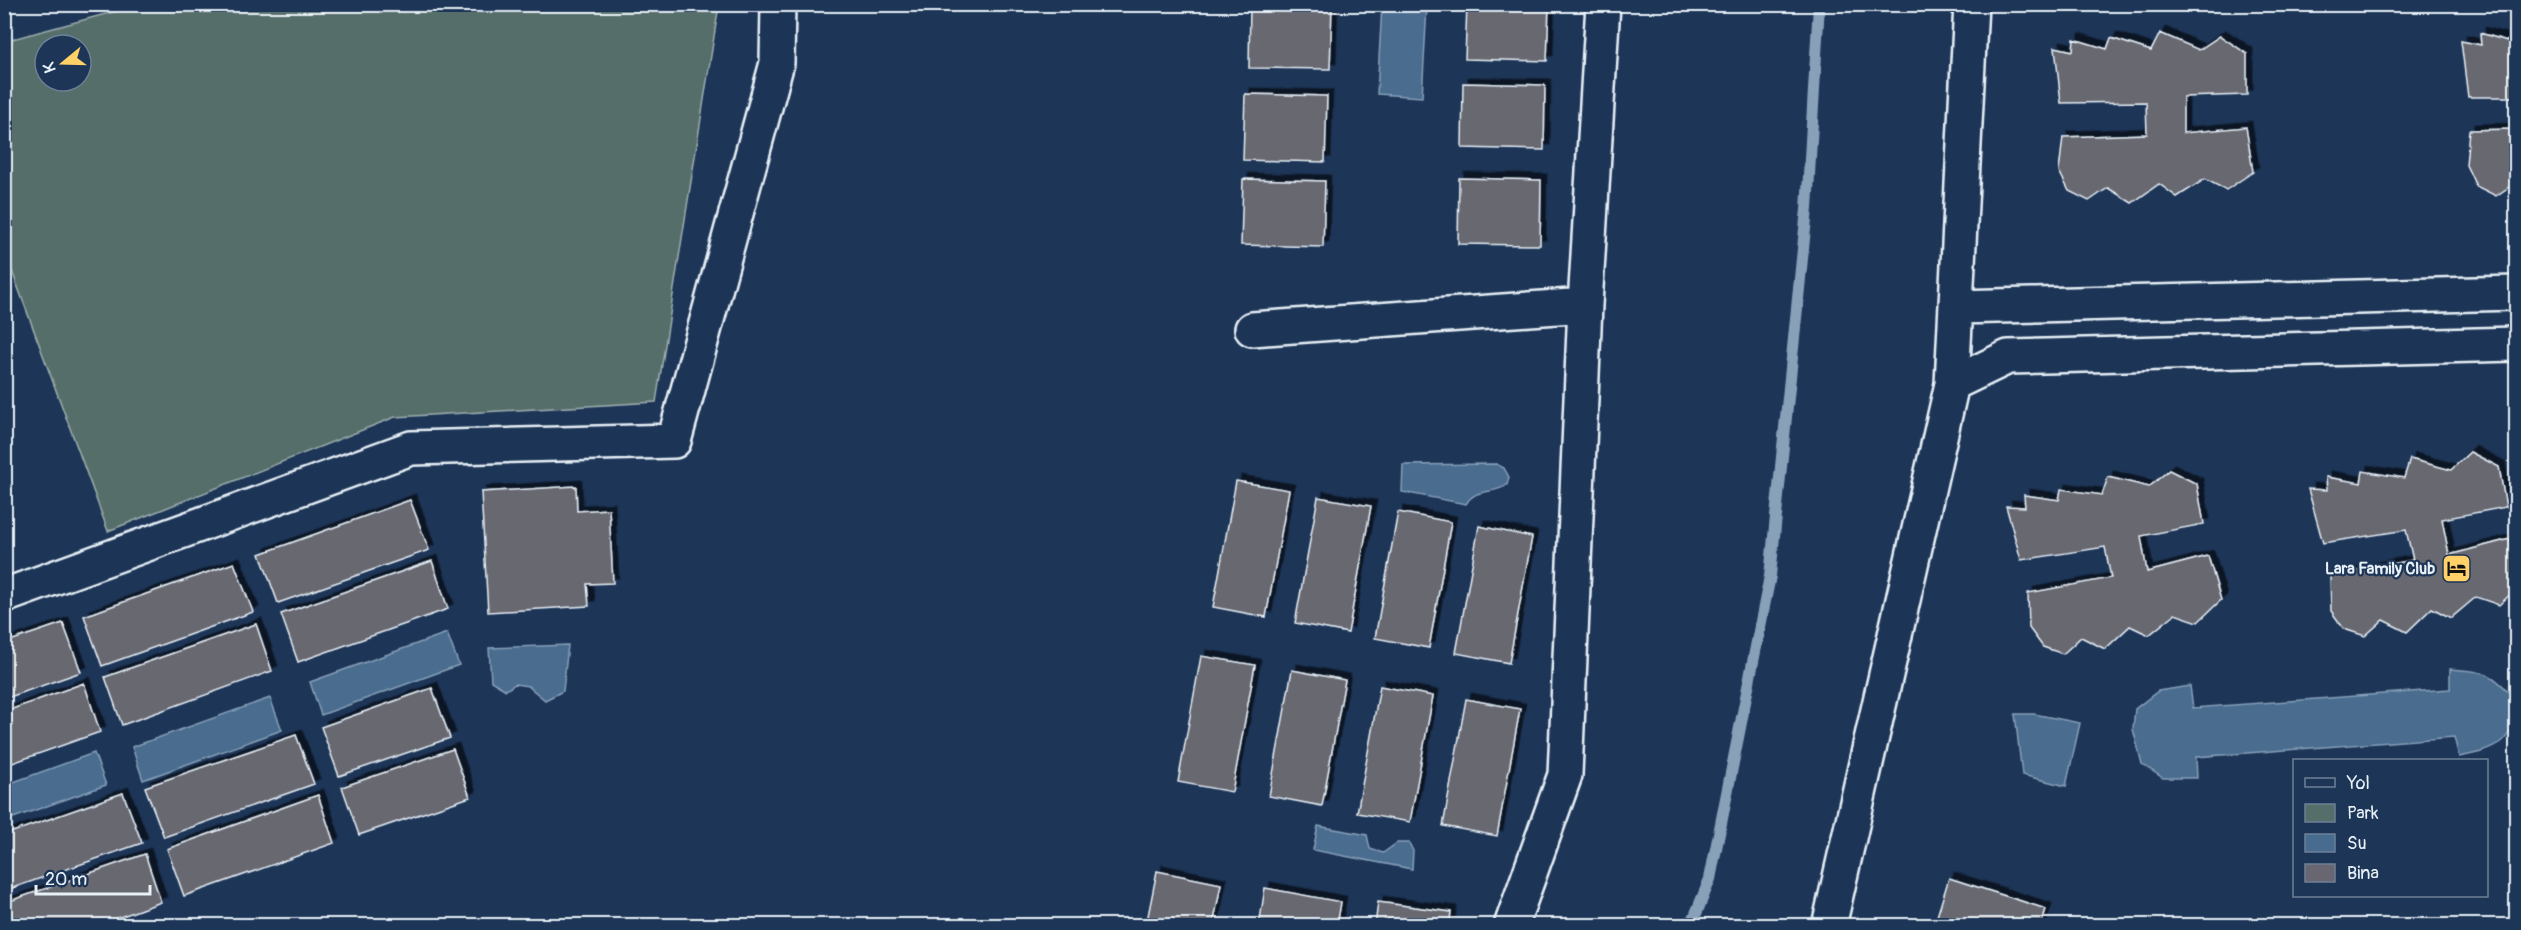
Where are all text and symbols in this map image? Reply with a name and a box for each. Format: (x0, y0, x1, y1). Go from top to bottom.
north arrow (33, 33, 93, 93)
text: K (39, 59, 61, 75)
hotel icon: Lara Family Club (2440, 552, 2472, 584)
place label: Lara Family Club (2325, 559, 2435, 579)
legend (2293, 759, 2488, 897)
text: Yol (2346, 772, 2370, 795)
text: Park (2347, 802, 2379, 825)
text: Su (2347, 832, 2367, 855)
scale bar (36, 858, 150, 896)
text: Bina (2347, 862, 2379, 885)
text: 20 m (45, 868, 87, 891)

